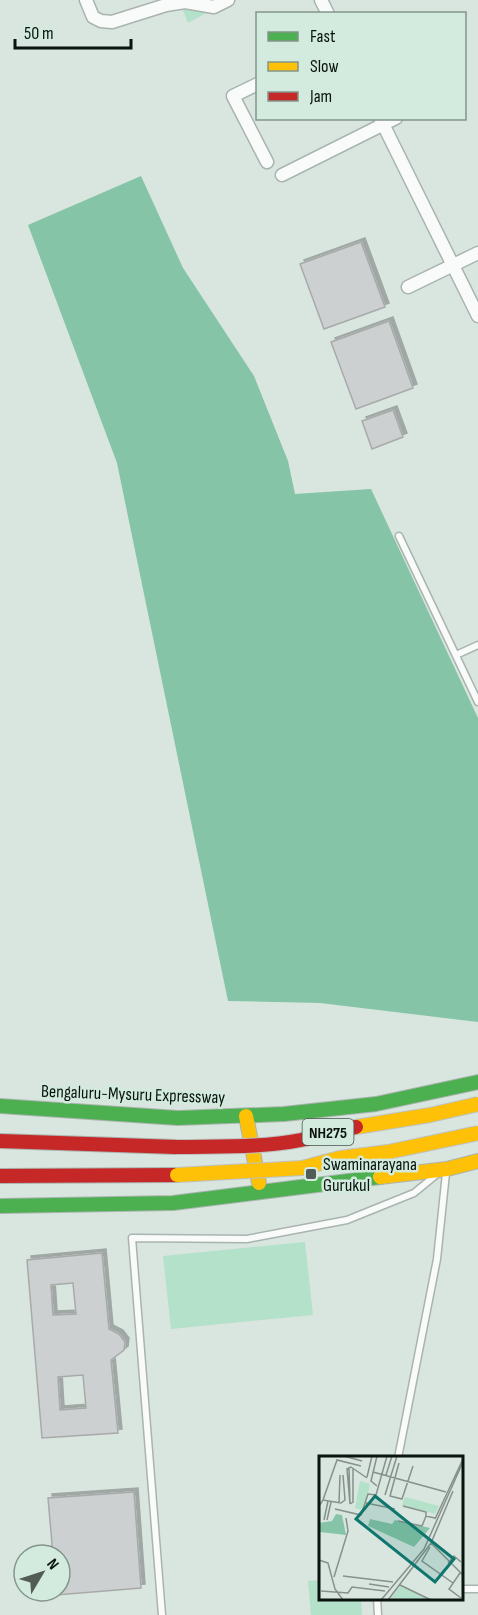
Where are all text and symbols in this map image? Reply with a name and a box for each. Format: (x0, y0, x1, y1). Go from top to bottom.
scale bar (15, 12, 130, 50)
legend (256, 12, 466, 120)
text: 50 m (24, 23, 54, 44)
text: Fast (310, 26, 336, 47)
text: Slow (310, 56, 339, 77)
text: Jam (309, 86, 332, 107)
street label: Bengaluru-Mysuru Expressway (41, 1081, 225, 1108)
road number: NH275 (302, 1119, 354, 1145)
place label: Swaminarayana Gurukul (323, 1154, 417, 1196)
marker: Swaminarayana Gurukul (304, 1167, 318, 1181)
inset map (319, 1456, 463, 1600)
north arrow (12, 1543, 72, 1603)
text: N (42, 1555, 63, 1574)

